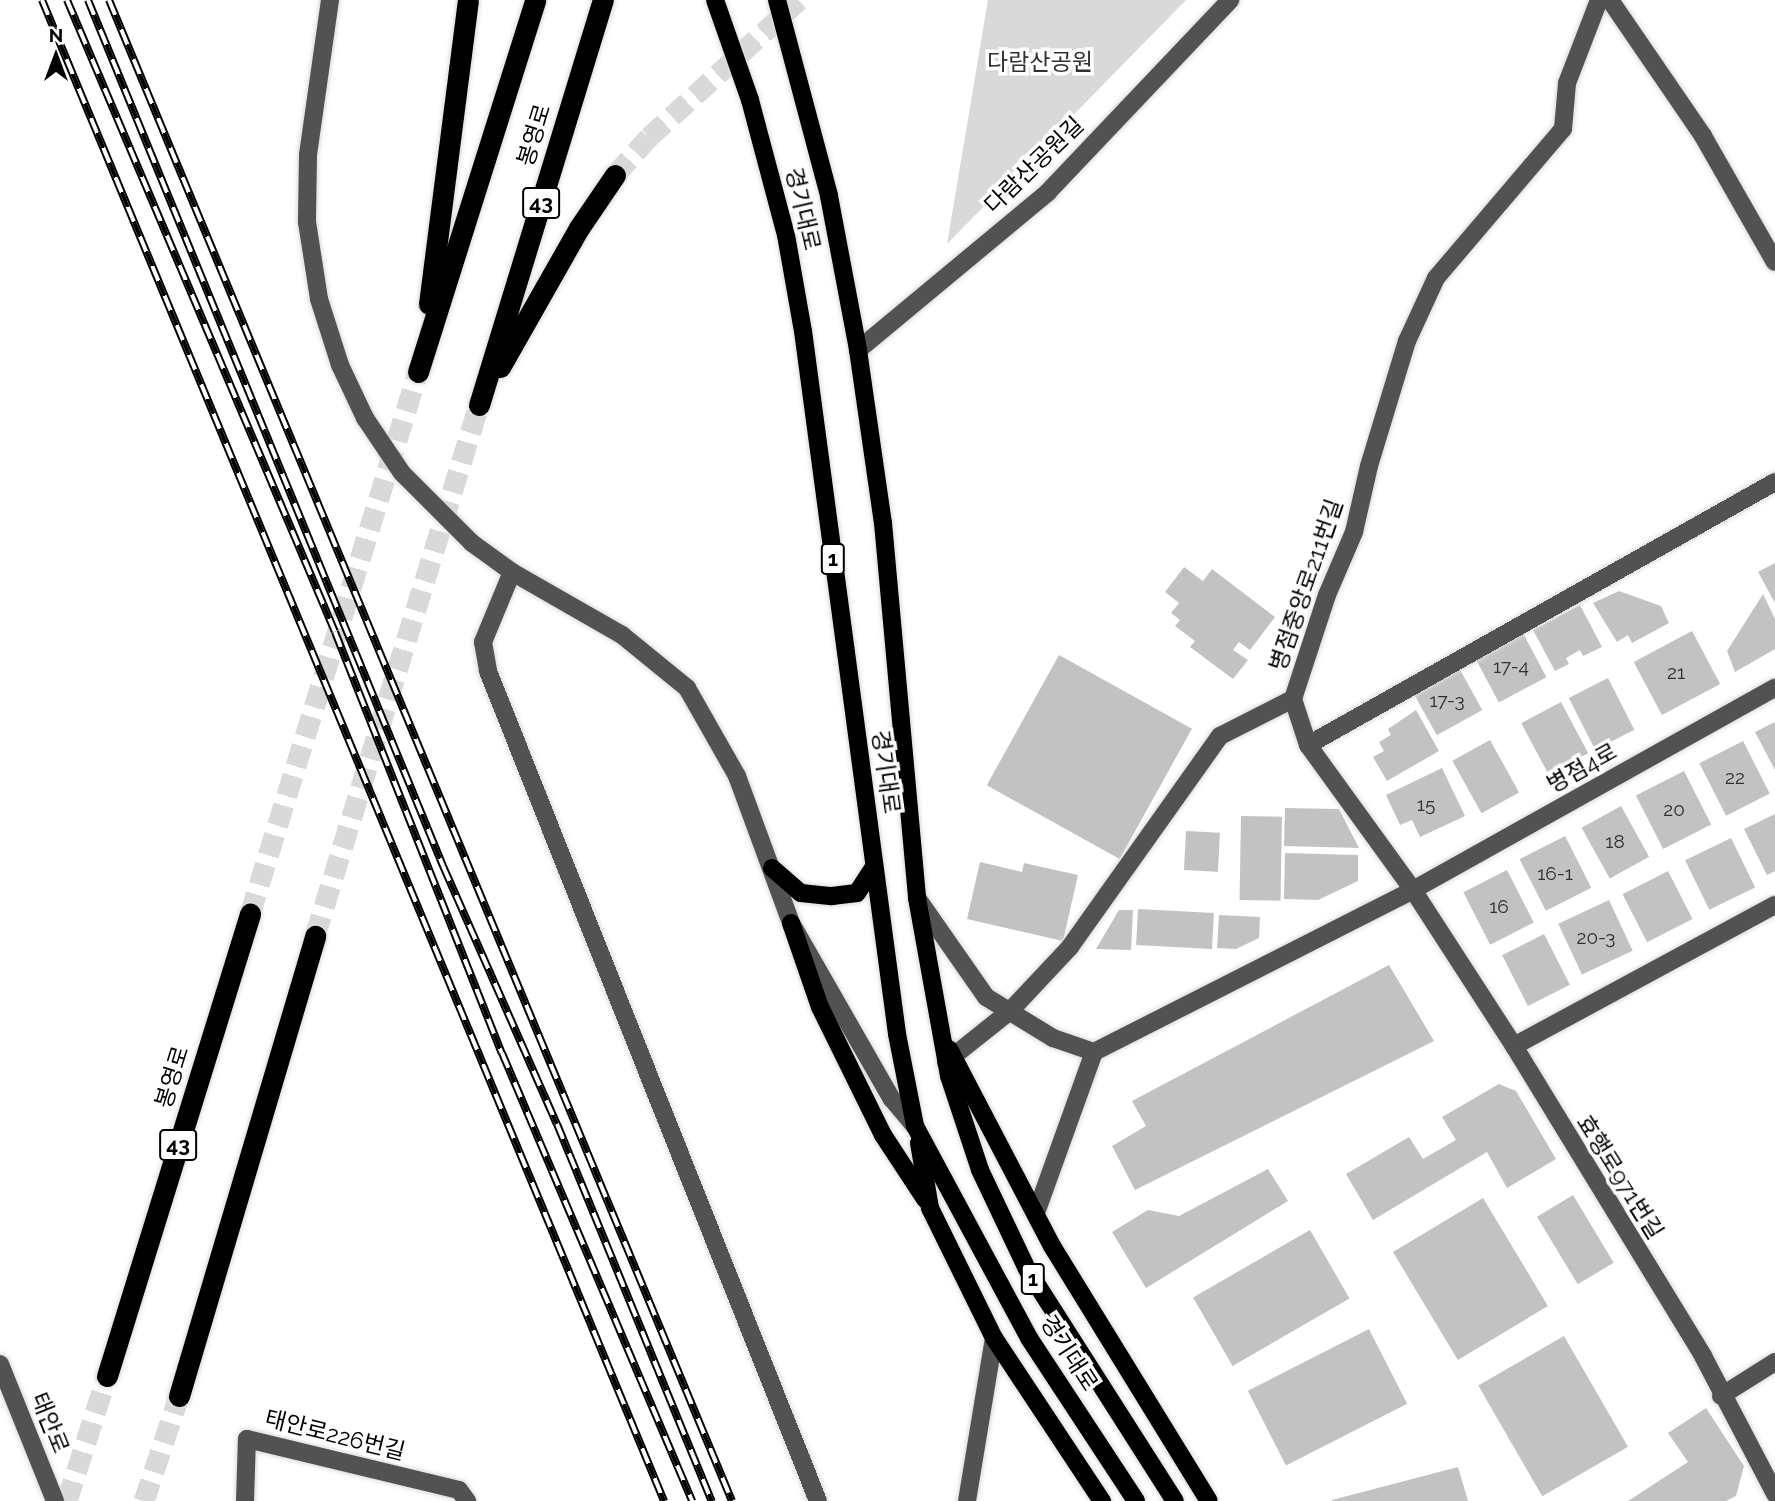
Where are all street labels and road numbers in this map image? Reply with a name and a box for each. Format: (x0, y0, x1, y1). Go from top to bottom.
street label: 봉영로 (512, 101, 556, 169)
street label: 다람산공원길 (979, 111, 1089, 219)
street label: 경기대로 (780, 165, 826, 253)
road number: 43 (522, 186, 560, 220)
street label: 병점중앙로211번길 (1264, 496, 1348, 674)
road number: 1 (821, 542, 845, 576)
street label: 경기대로 (866, 728, 906, 816)
street label: 병점4로 (1542, 737, 1622, 799)
street label: 봉영로 (150, 1043, 194, 1111)
street label: 효행로971번길 (1571, 1110, 1669, 1244)
road number: 43 (159, 1128, 197, 1162)
road number: 1 (1021, 1262, 1045, 1296)
street label: 경기대로 (1034, 1310, 1104, 1396)
street label: 태안로 (25, 1388, 75, 1458)
street label: 태안로226번길 (262, 1404, 408, 1466)

